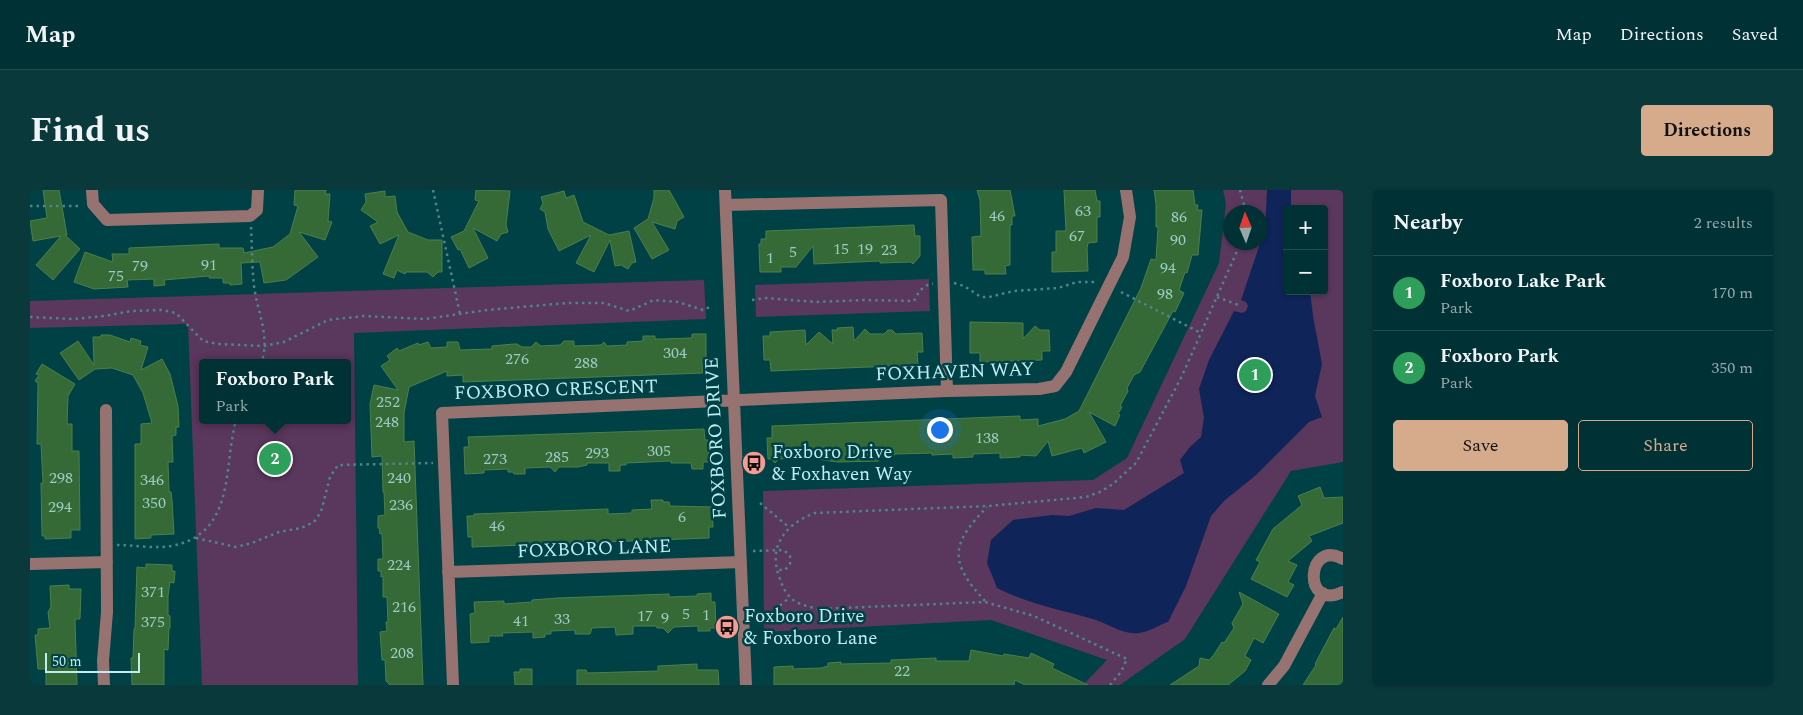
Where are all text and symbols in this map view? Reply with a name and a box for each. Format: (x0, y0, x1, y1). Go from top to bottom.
text: Map (25, 17, 75, 53)
text: Map (1556, 21, 1592, 48)
text: Directions (1620, 21, 1704, 48)
text: Saved (1732, 21, 1778, 48)
text: Find us (30, 104, 150, 157)
button: Directions (1641, 105, 1773, 156)
house number: 63 (1075, 199, 1091, 223)
house number: 46 (989, 204, 1005, 228)
house number: 86 (1171, 205, 1187, 229)
north arrow (1223, 205, 1268, 250)
map controls (1283, 205, 1328, 295)
button: + (1283, 205, 1328, 250)
text: Nearby (1393, 207, 1463, 239)
text: 2 results (1694, 211, 1753, 235)
house number: 67 (1069, 224, 1085, 248)
house number: 90 (1170, 228, 1186, 252)
house number: 15 (833, 237, 849, 261)
house number: 19 (857, 237, 873, 261)
house number: 23 (881, 238, 897, 262)
house number: 5 (789, 240, 797, 264)
house number: 1 (766, 246, 774, 270)
button: − (1283, 250, 1328, 295)
house number: 91 (201, 253, 217, 277)
house number: 79 (132, 254, 148, 278)
house number: 94 (1160, 256, 1176, 280)
house number: 75 (108, 264, 124, 288)
text: Foxboro Lake Park (1440, 267, 1606, 296)
text: 1 (1405, 281, 1413, 305)
text: 170 m (1711, 281, 1753, 305)
house number: 98 (1157, 282, 1173, 306)
text: Park (1440, 296, 1473, 320)
house number: 304 (663, 341, 687, 365)
text: Foxboro Park (1440, 342, 1559, 371)
house number: 276 (505, 347, 529, 371)
house number: 288 (574, 351, 598, 375)
street label: FOXHAVEN WAY (875, 355, 1035, 389)
street label: FOXBORO DRIVE (697, 356, 735, 520)
pin: 1 (1239, 356, 1271, 394)
text: 2 (1405, 356, 1413, 380)
text: 350 m (1711, 356, 1753, 380)
popup (199, 359, 351, 424)
text: Foxboro Park (216, 365, 334, 394)
text: Park (1440, 371, 1473, 395)
street label: FOXBORO CRESCENT (454, 372, 658, 408)
house number: 252 (376, 390, 400, 414)
text: Park (216, 394, 249, 418)
house number: 248 (375, 410, 399, 434)
your location (927, 417, 953, 443)
button: Save (1393, 420, 1568, 471)
button: Share (1578, 420, 1753, 471)
house number: 138 (975, 426, 999, 450)
place label: Foxboro Drive & Foxhaven Way (772, 438, 912, 489)
house number: 305 (647, 439, 671, 463)
pin: 2 (259, 440, 291, 478)
house number: 293 (585, 441, 609, 465)
house number: 285 (545, 445, 569, 469)
house number: 273 (483, 447, 507, 471)
bus stop icon: Foxboro Drive & Foxhaven Way (741, 450, 767, 476)
house number: 298 (49, 466, 73, 490)
house number: 240 (387, 466, 411, 490)
house number: 346 (140, 468, 164, 492)
house number: 350 (142, 491, 166, 515)
house number: 236 (389, 493, 413, 517)
house number: 294 (48, 495, 72, 519)
house number: 6 (678, 505, 686, 529)
house number: 46 (489, 514, 505, 538)
street label: FOXBORO LANE (516, 532, 672, 566)
house number: 224 (387, 553, 411, 577)
house number: 371 (141, 580, 165, 604)
house number: 216 (392, 595, 416, 619)
house number: 5 (682, 602, 690, 626)
place label: Foxboro Drive & Foxboro Lane (744, 602, 877, 653)
house number: 1 (702, 603, 710, 627)
house number: 17 (637, 604, 653, 628)
house number: 9 (661, 606, 669, 630)
house number: 33 (554, 607, 570, 631)
house number: 41 (513, 609, 529, 633)
house number: 375 (141, 610, 165, 634)
bus stop icon: Foxboro Drive & Foxboro Lane (714, 614, 740, 640)
house number: 208 (390, 641, 414, 665)
scale bar (45, 650, 140, 673)
text: 50 m (52, 651, 82, 672)
house number: 22 (894, 659, 910, 683)

